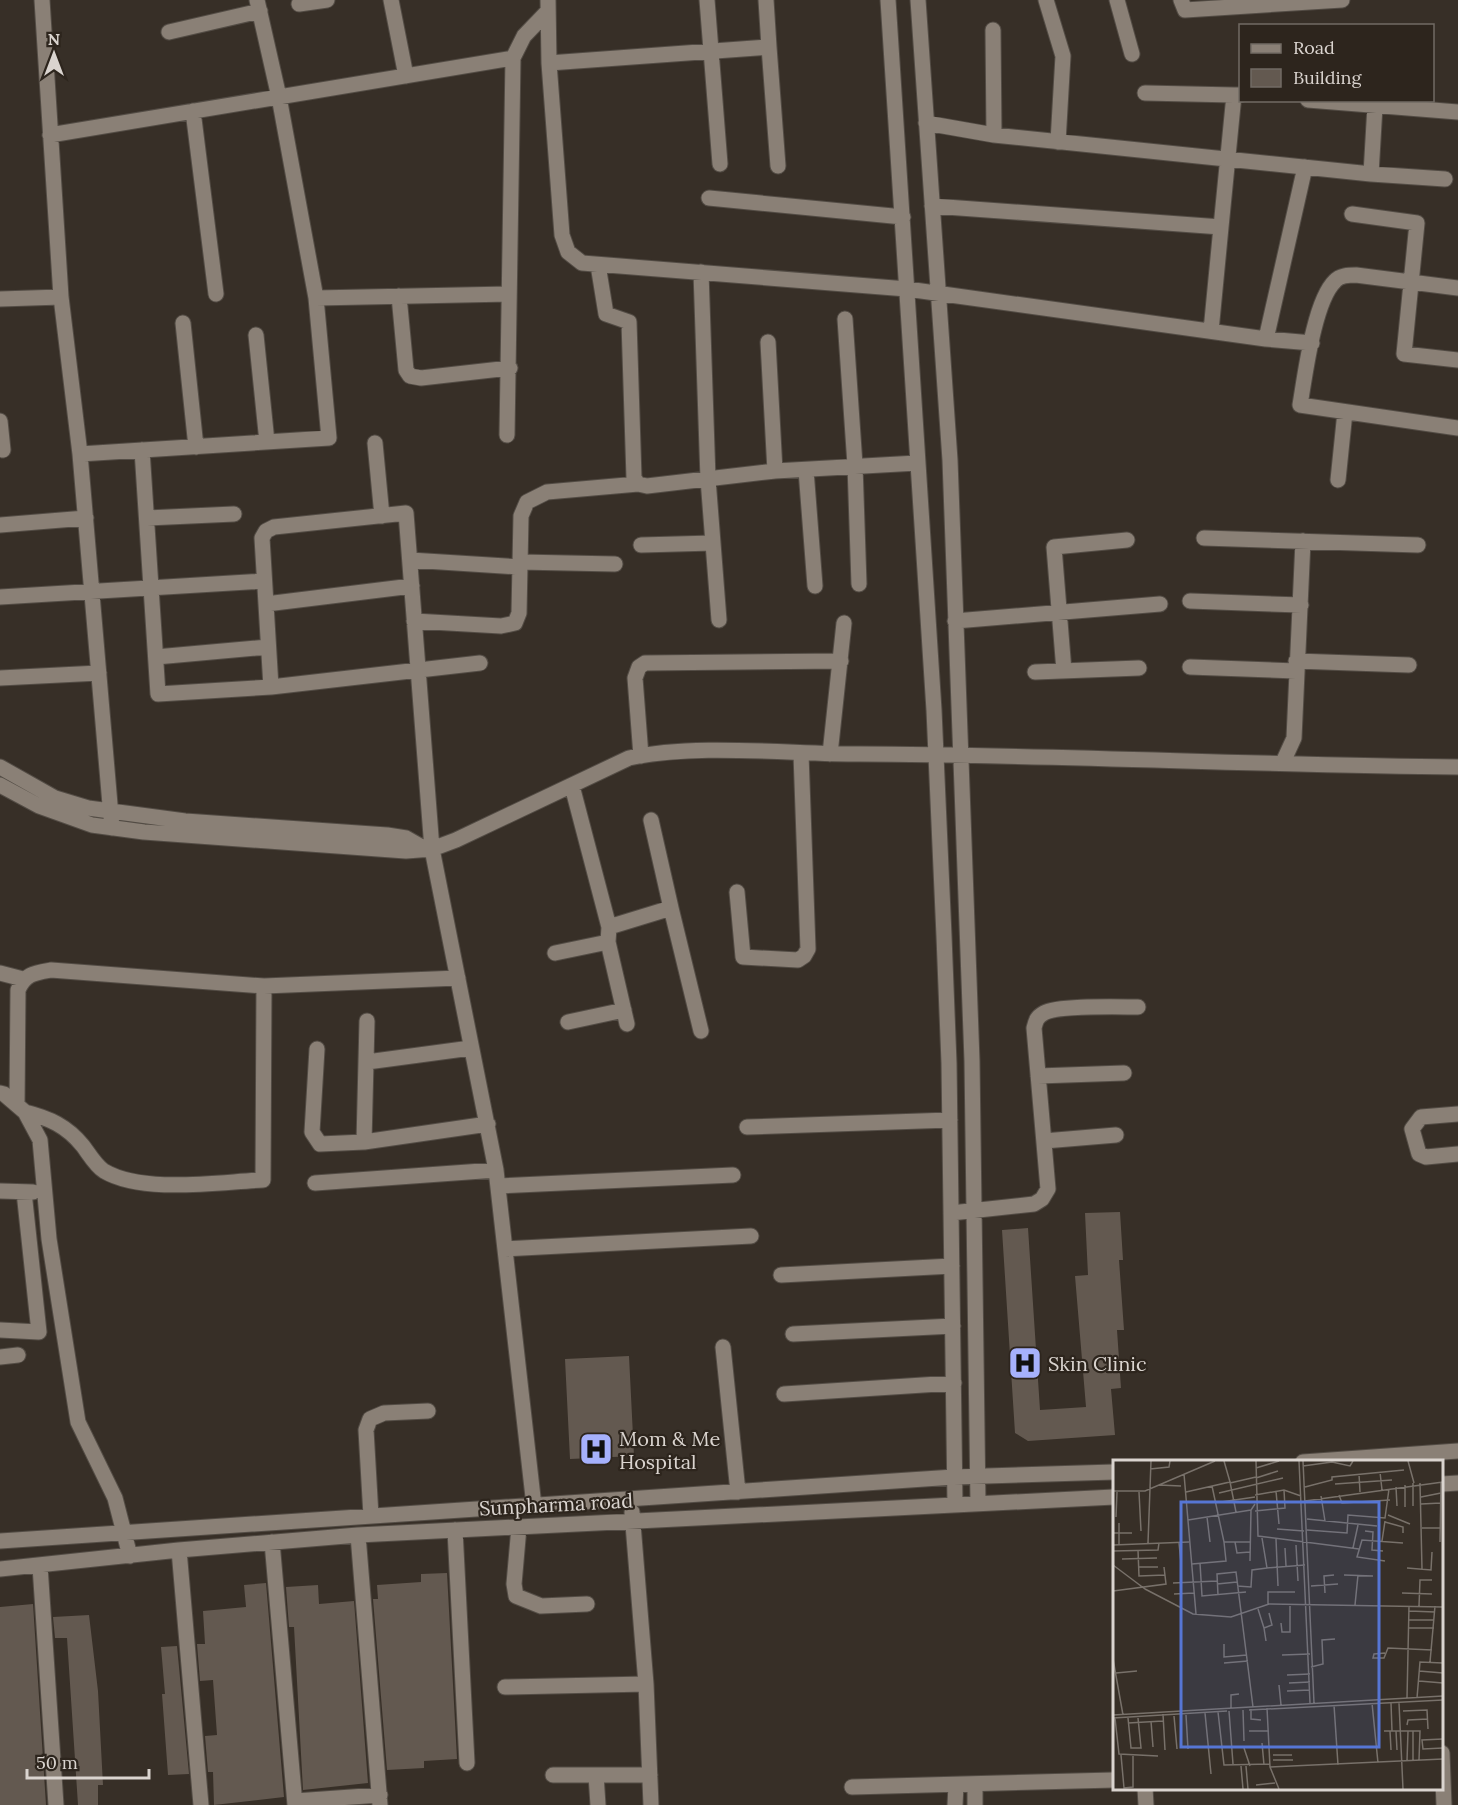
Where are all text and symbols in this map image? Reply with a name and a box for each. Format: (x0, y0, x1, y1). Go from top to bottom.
north arrow (24, 24, 84, 84)
legend (1239, 24, 1434, 102)
text: N (48, 29, 60, 49)
text: Road (1293, 36, 1335, 59)
text: Building (1293, 66, 1363, 89)
hospital icon: Skin Clinic (1007, 1345, 1043, 1381)
place label: Skin Clinic (1048, 1351, 1147, 1376)
place label: Mom & Me Hospital (619, 1426, 720, 1474)
hospital icon: Mom & Me Hospital (578, 1431, 614, 1467)
inset map (1113, 1460, 1443, 1790)
street label: Sunpharma road (478, 1487, 634, 1521)
scale bar (27, 1742, 148, 1780)
text: 50 m (36, 1751, 78, 1774)

